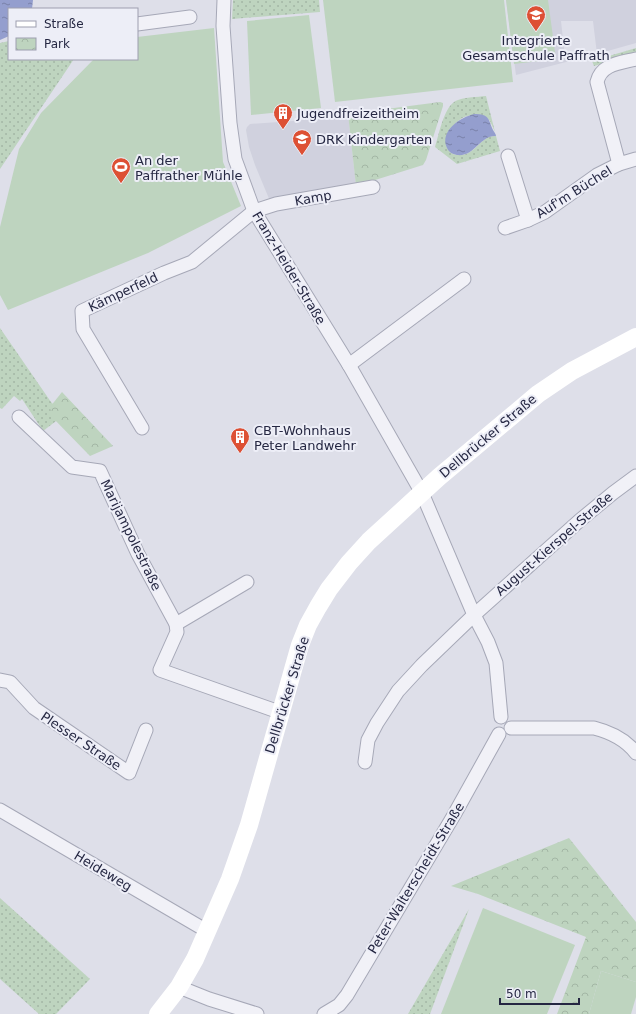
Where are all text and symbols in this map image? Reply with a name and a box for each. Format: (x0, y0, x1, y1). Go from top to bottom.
school or university icon: Integrierte Gesamtschule Paffrath (525, 4, 547, 32)
legend (8, 8, 138, 60)
text: Straße (44, 17, 84, 31)
place label: Integrierte Gesamtschule Paffrath (462, 33, 610, 63)
text: Park (44, 37, 70, 51)
building icon: Jugendfreizeitheim (272, 102, 294, 130)
place label: Jugendfreizeitheim (296, 106, 419, 121)
school or university icon: DRK Kindergarten (291, 128, 313, 156)
place label: DRK Kindergarten (316, 132, 432, 147)
place label: An der Paffrather Mühle (135, 153, 243, 183)
sports icon: An der Paffrather Mühle (110, 156, 132, 184)
street label: Auf'm Büchel (533, 163, 615, 221)
street label: Kamp (293, 187, 333, 209)
street label: Franz-Heider-Straße (249, 209, 329, 327)
street label: Kämperfeld (86, 269, 160, 315)
street label: Dellbrücker Straße (437, 391, 539, 481)
place label: CBT-Wohnhaus Peter Landwehr (254, 423, 357, 453)
building icon: CBT-Wohnhaus Peter Landwehr (229, 426, 251, 454)
street label: Marijampolestraße (98, 477, 164, 593)
street label: August-Kierspel-Straße (493, 489, 615, 599)
street label: Dellbrücker Straße (262, 635, 312, 755)
street label: Plesser Straße (38, 709, 124, 773)
street label: Peter-Walterscheidt-Straße (365, 800, 467, 956)
street label: Heideweg (71, 848, 135, 894)
scale bar (500, 980, 579, 1006)
text: 50 m (506, 987, 537, 1001)

